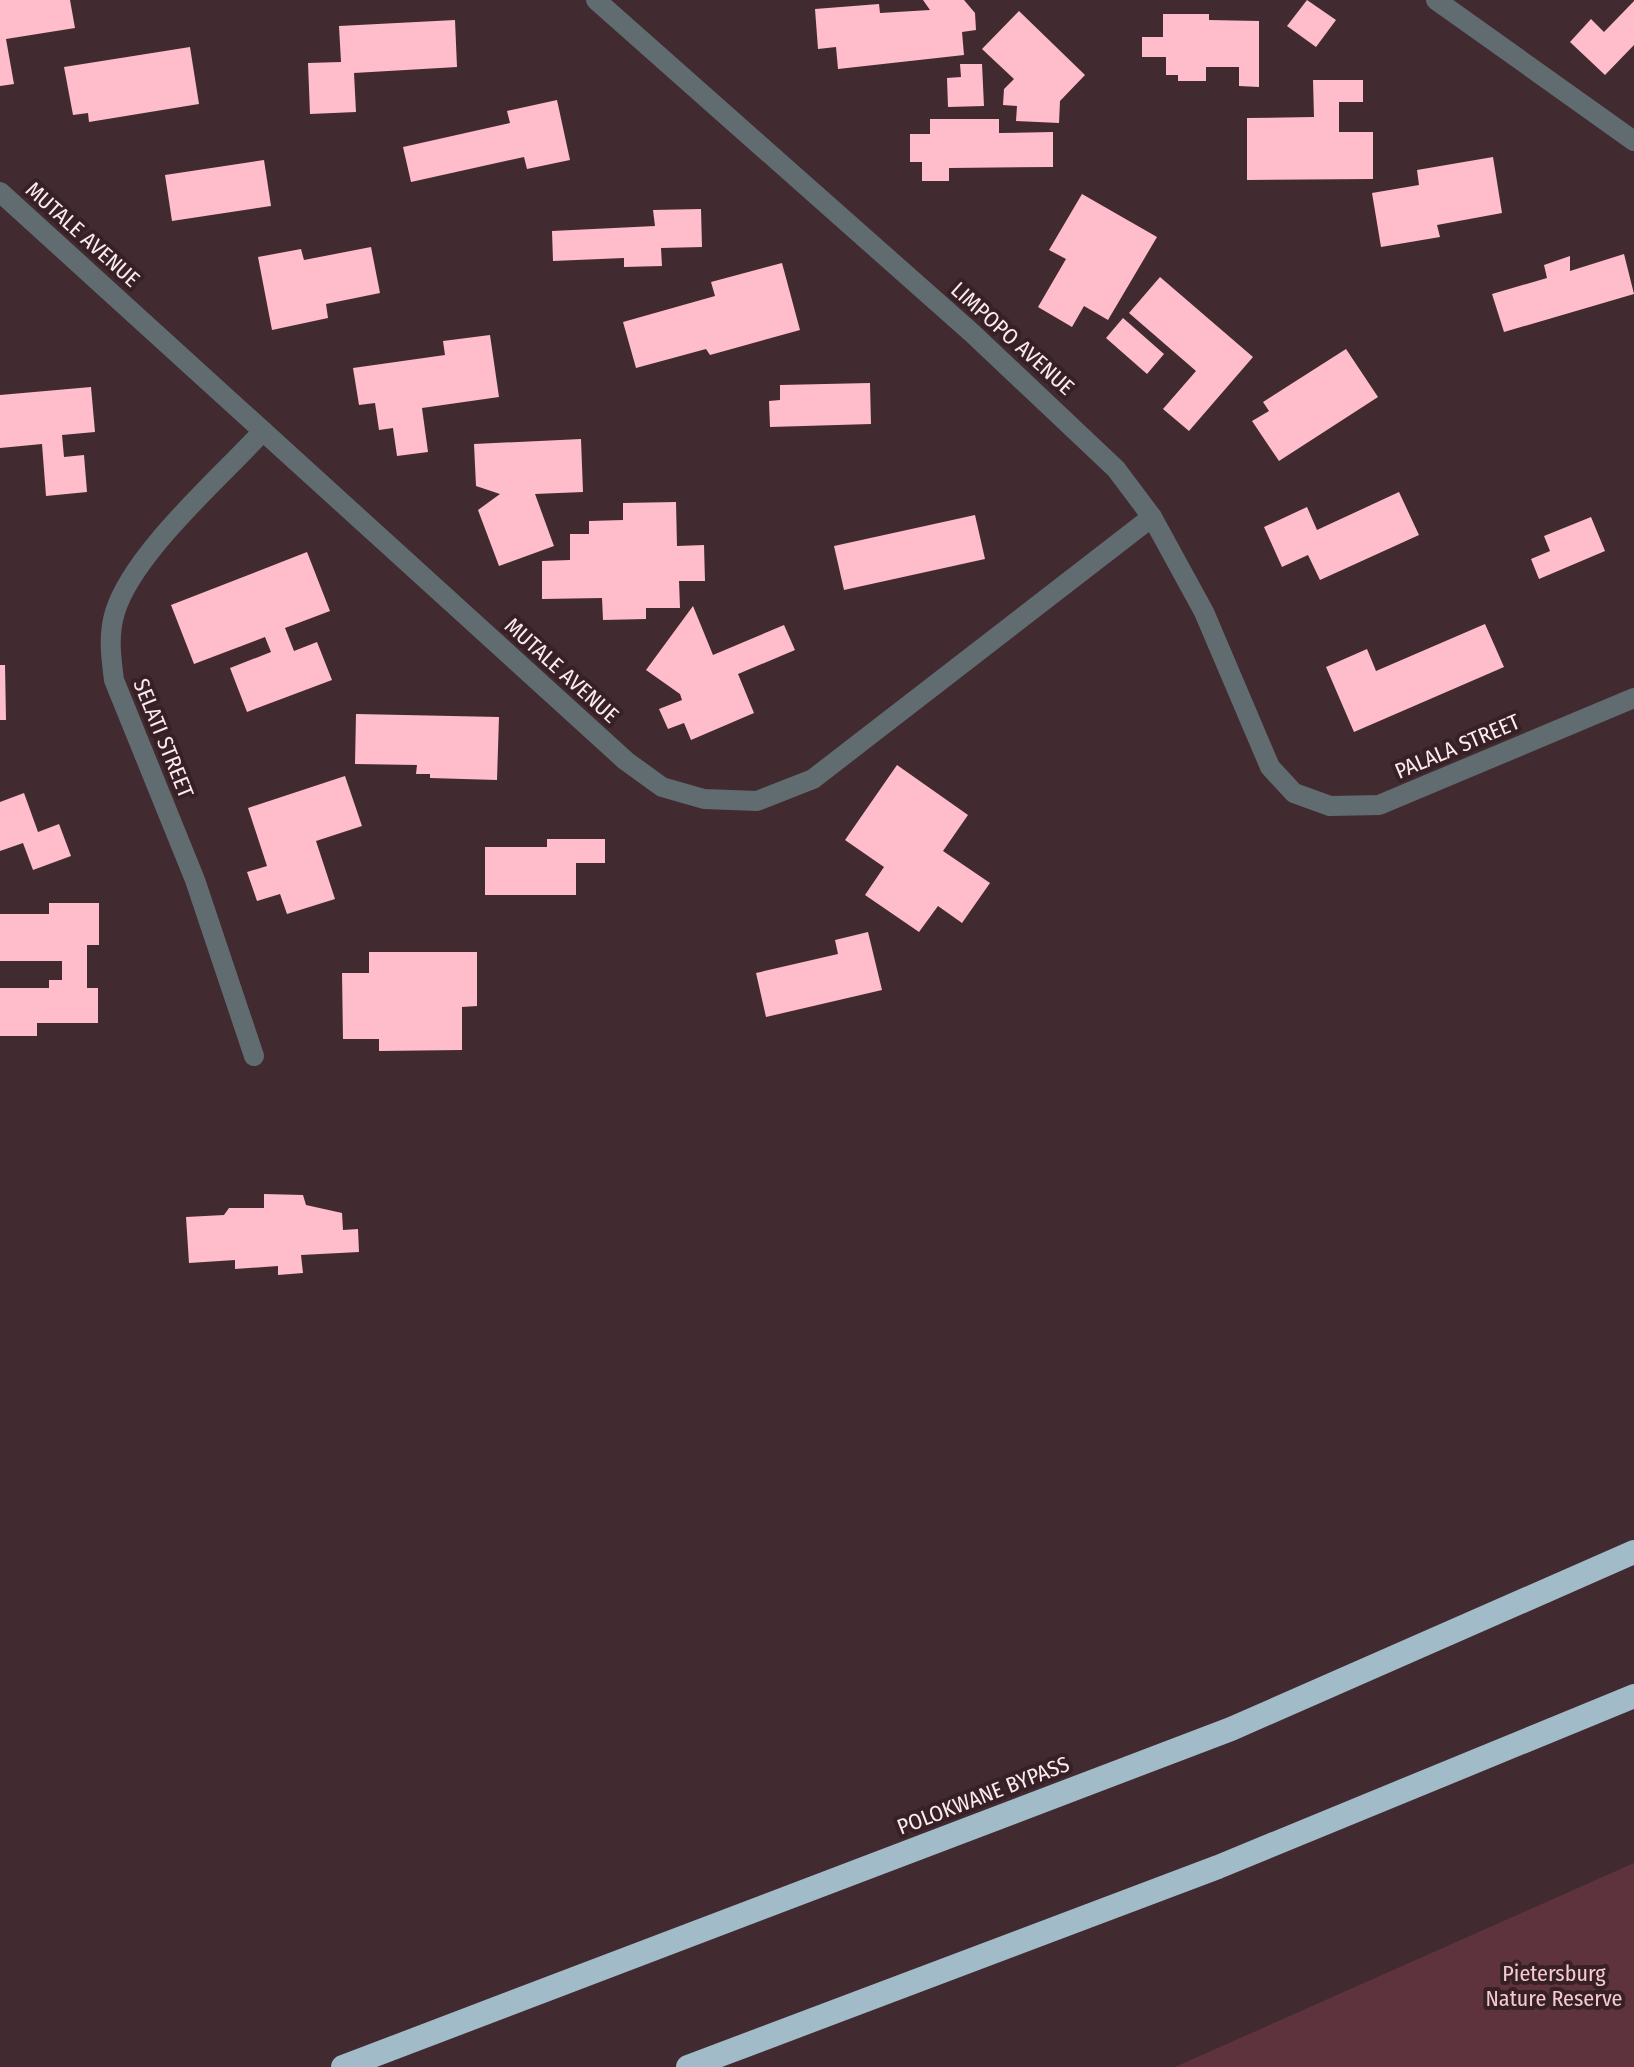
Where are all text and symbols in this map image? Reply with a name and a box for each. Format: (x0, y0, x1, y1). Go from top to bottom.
street label: MUTALE AVENUE (20, 176, 145, 293)
street label: LIMPOPO AVENUE (946, 276, 1080, 401)
street label: MUTALE AVENUE (499, 612, 624, 729)
street label: SELATI STREET (127, 675, 200, 802)
street label: PALALA STREET (1391, 708, 1524, 785)
street label: POLOKWANE BYPASS (893, 1750, 1073, 1841)
park label: Pietersburg Nature Reserve (1486, 1960, 1622, 2012)

